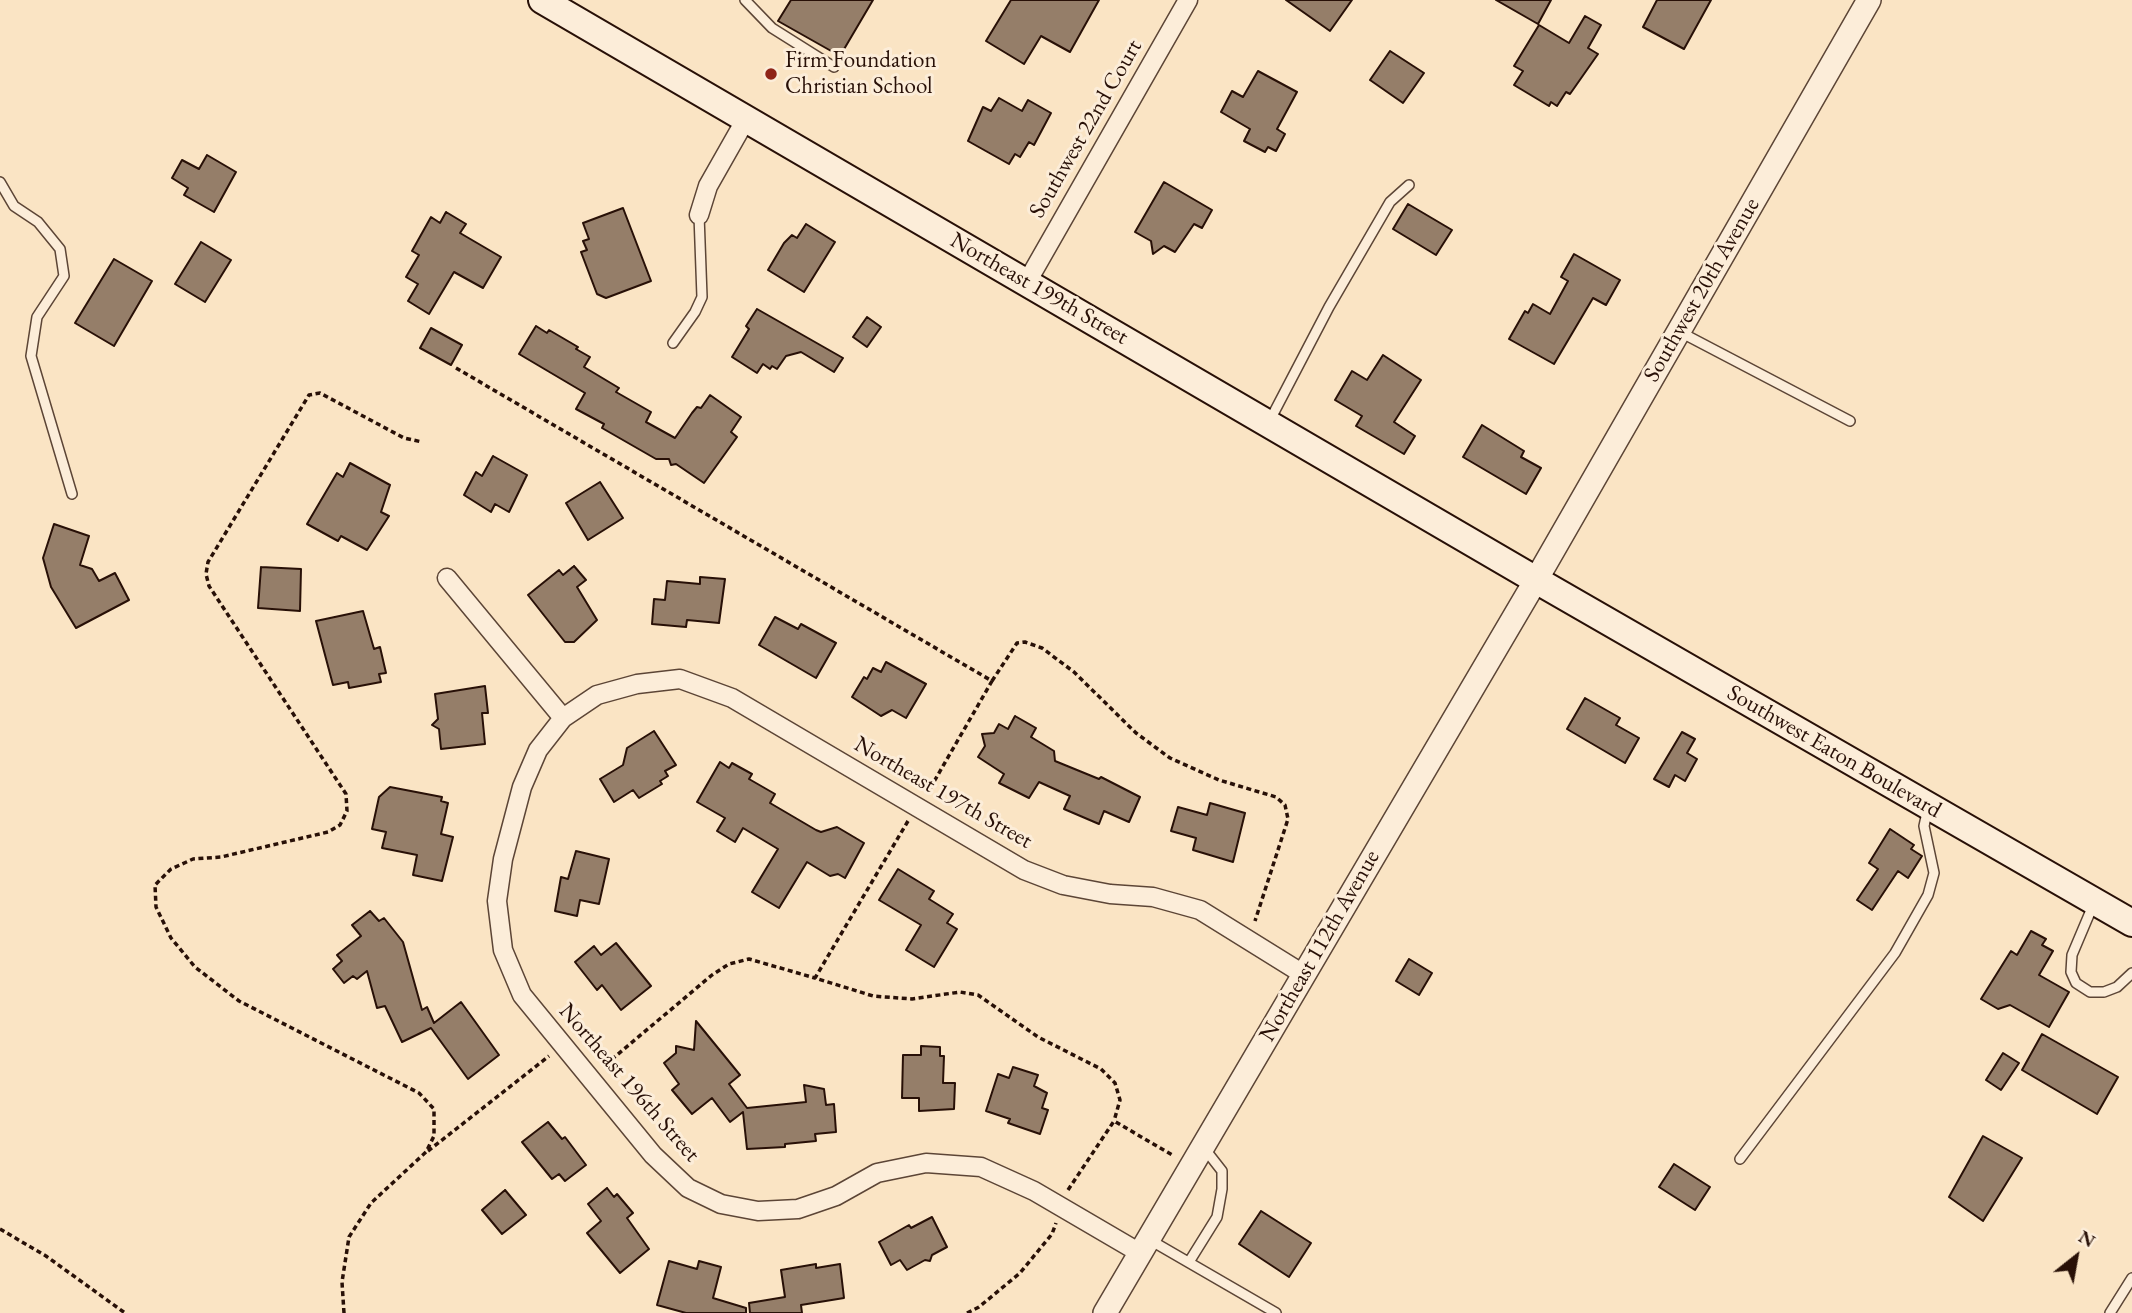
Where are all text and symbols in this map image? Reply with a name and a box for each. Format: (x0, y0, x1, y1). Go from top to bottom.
street label: Southwest 22nd Court (1024, 35, 1148, 223)
place label: Firm Foundation Christian School (785, 47, 937, 101)
marker: Firm Foundation Christian School (763, 66, 779, 82)
street label: Southwest 20th Avenue (1638, 193, 1766, 387)
street label: Northeast 199th Street (945, 227, 1133, 351)
street label: Southwest Eaton Boulevard (1722, 679, 1946, 825)
street label: Northeast 197th Street (849, 731, 1037, 855)
street label: Northeast 112th Avenue (1254, 845, 1386, 1047)
street label: Northeast 196th Street (553, 998, 705, 1168)
north arrow (2041, 1222, 2111, 1292)
text: N (2074, 1224, 2100, 1253)

